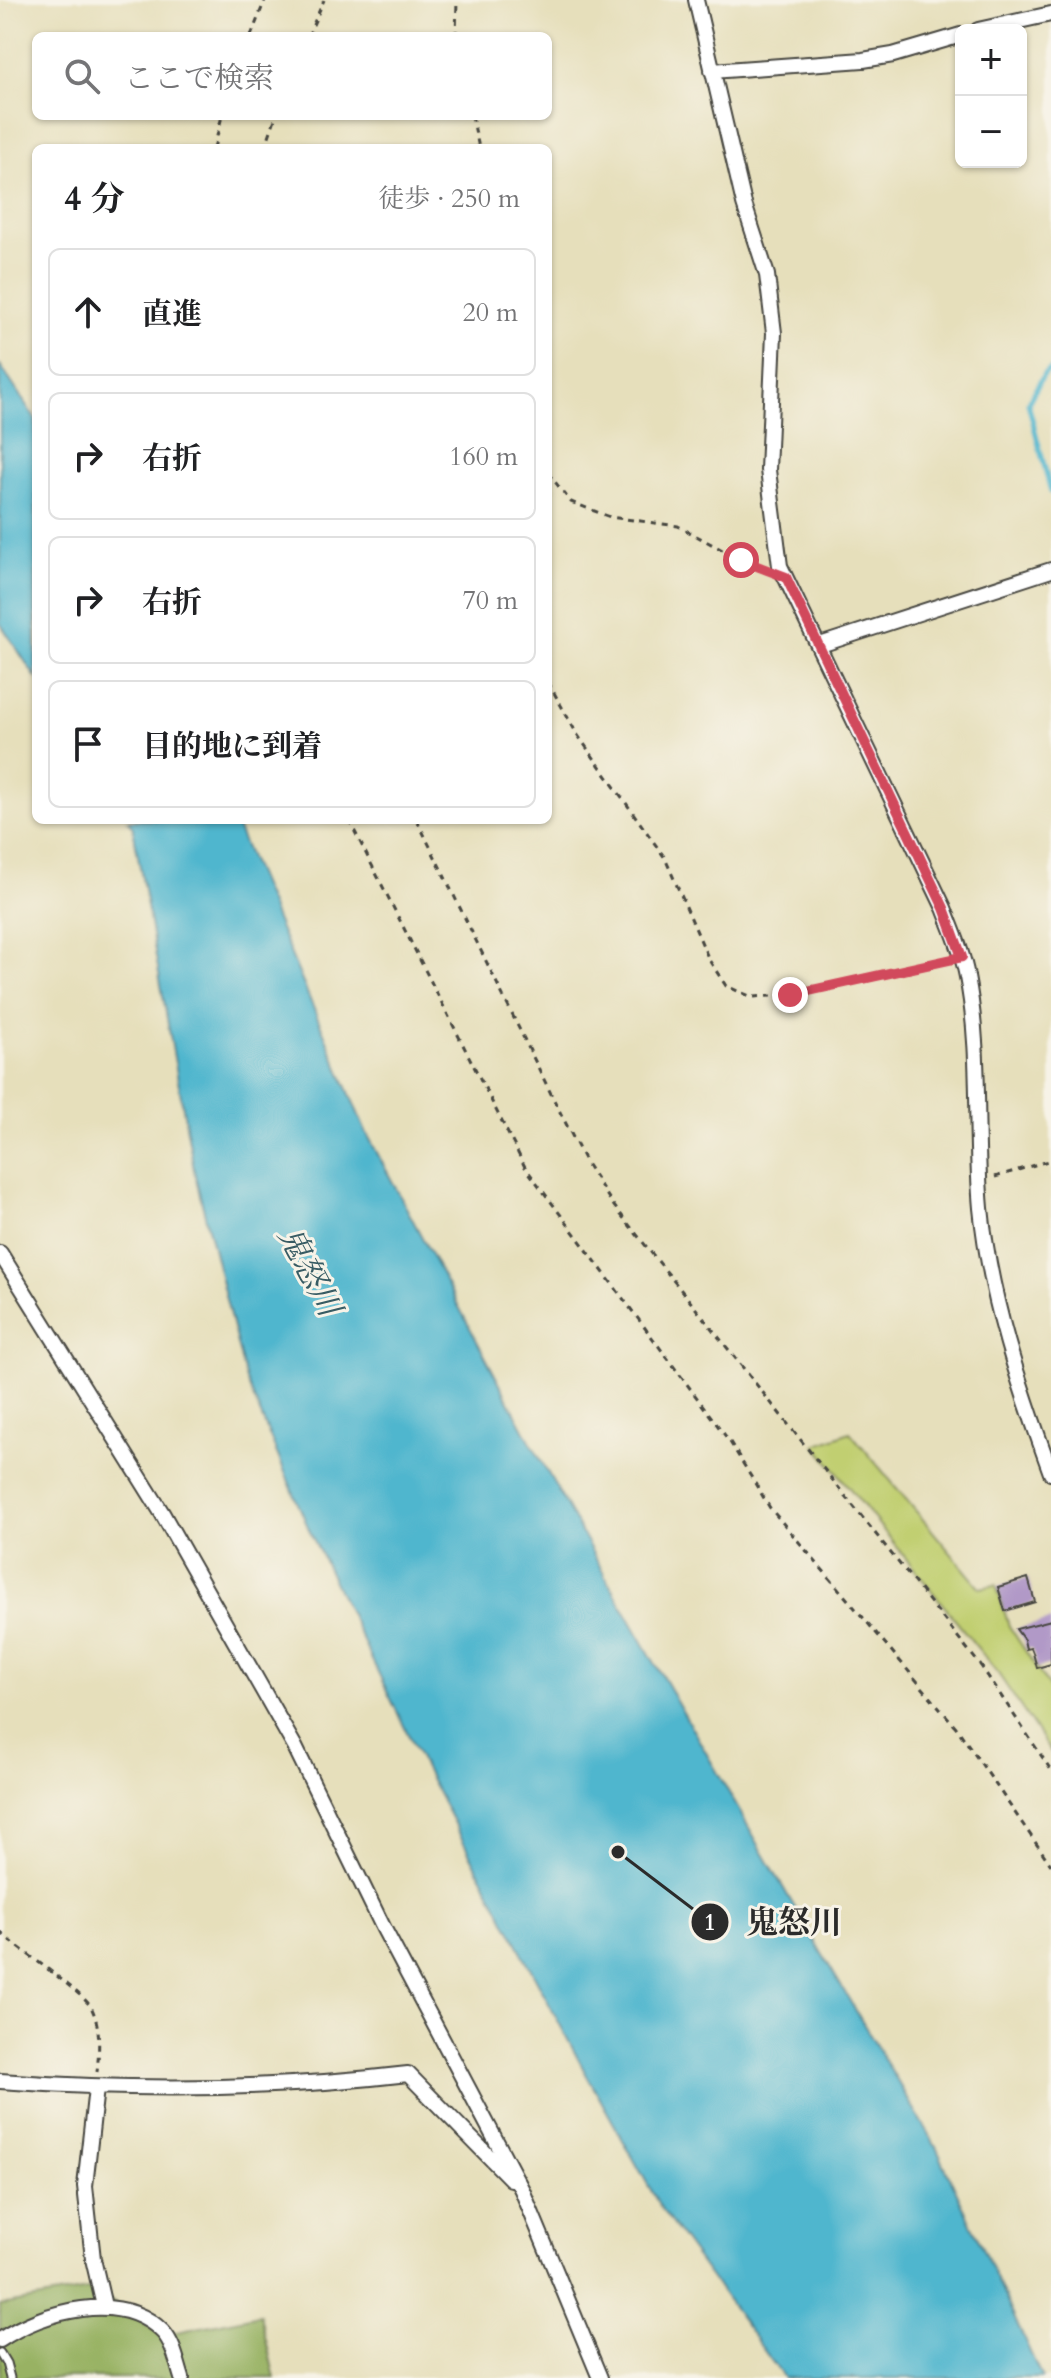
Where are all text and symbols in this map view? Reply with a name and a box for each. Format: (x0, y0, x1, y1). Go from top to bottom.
map controls (955, 24, 1027, 168)
button: + (955, 24, 1027, 96)
search box (32, 32, 552, 120)
icon: search (60, 54, 104, 98)
text: ここで検索 (124, 58, 274, 99)
button: − (955, 96, 1027, 168)
text: 4 分 (64, 176, 125, 222)
text: 徒歩 · 250 m (379, 181, 520, 216)
icon: ahead (66, 290, 110, 334)
text: 直進 (142, 294, 202, 335)
text: 20 m (462, 295, 518, 330)
icon: right (66, 434, 110, 478)
text: 右折 (142, 438, 202, 479)
text: 160 m (449, 439, 518, 474)
route start (723, 542, 759, 578)
icon: right (66, 578, 110, 622)
text: 右折 (142, 582, 202, 623)
text: 70 m (462, 583, 518, 618)
icon: arrive (66, 722, 110, 766)
text: 目的地に到着 (142, 726, 322, 767)
route end (772, 977, 808, 1013)
water label: 鬼怒川 (267, 1219, 352, 1327)
callout: 鬼怒川 (690, 1894, 858, 1950)
text: 鬼怒川 (746, 1901, 842, 1945)
text: 1 (704, 1906, 716, 1939)

